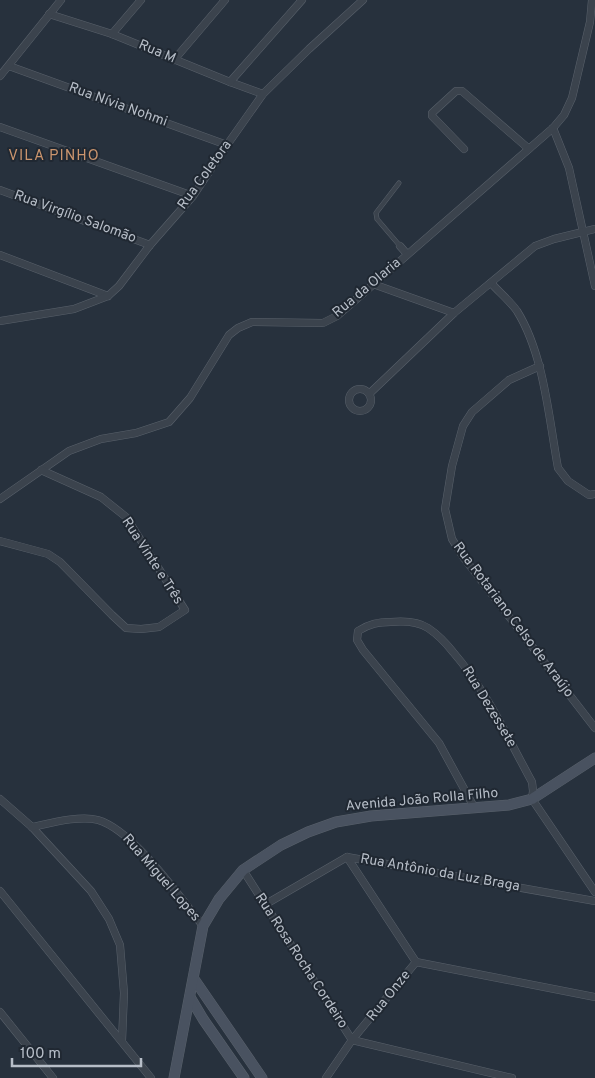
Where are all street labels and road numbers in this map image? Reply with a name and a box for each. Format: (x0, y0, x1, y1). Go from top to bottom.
street label: Rua M (136, 37, 178, 67)
street label: Rua Nívia Nohmi (66, 79, 170, 131)
street label: Rua Coletora (174, 137, 236, 213)
street label: Rua Virgílio Salomão (12, 187, 139, 247)
street label: Rua da Olaria (329, 254, 405, 322)
street label: Rua Vinte e Três (118, 514, 186, 608)
street label: Rua Rotariano Celso de Araújo (449, 539, 577, 701)
street label: Rua Dezessete (458, 663, 520, 751)
street label: Avenida João Rolla Filho (345, 785, 499, 815)
street label: Rua Miguel Lopes (118, 831, 204, 925)
street label: Rua Antônio da Luz Braga (359, 851, 521, 895)
street label: Rua Rosa Rocha Cordeiro (251, 890, 351, 1032)
street label: Rua Onze (363, 967, 415, 1025)

